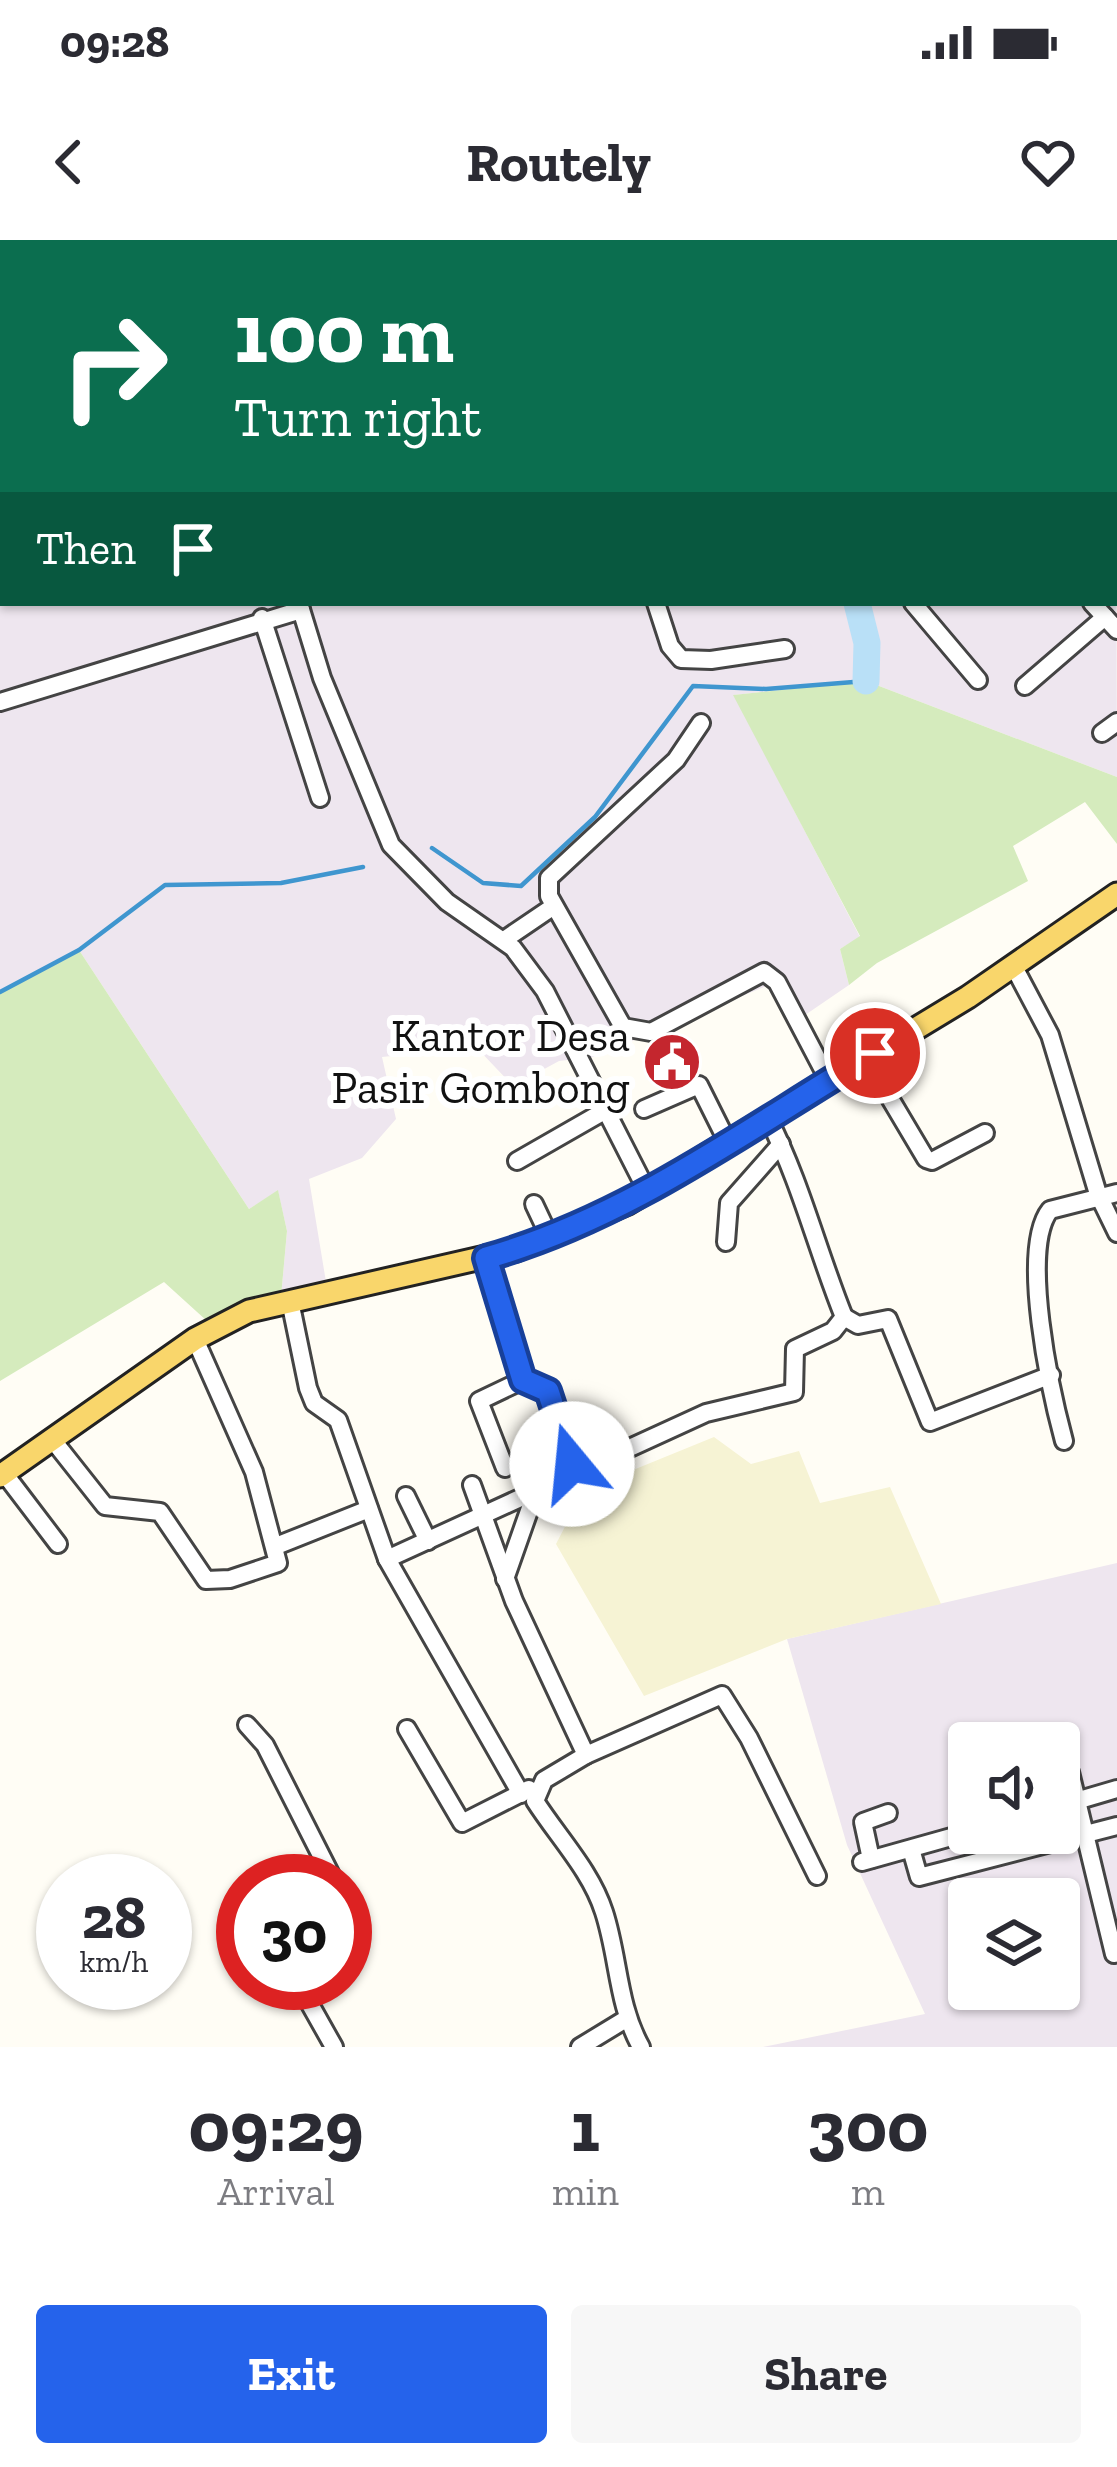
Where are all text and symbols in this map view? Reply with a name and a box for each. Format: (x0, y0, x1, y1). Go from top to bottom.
text: 09:28 (60, 15, 170, 69)
icon: back (36, 129, 102, 195)
icon: heart (1015, 129, 1081, 195)
text: Routely (466, 130, 651, 195)
text: 100 m (234, 283, 454, 384)
icon: right (36, 288, 192, 444)
text: Turn right (234, 385, 481, 450)
icon: arrive (160, 516, 226, 582)
text: Then (36, 522, 136, 576)
pin (824, 1002, 926, 1104)
place label: Kantor Desa Pasir Gombong (331, 1009, 630, 1115)
icon: arrive (842, 1020, 908, 1086)
public building icon: Kantor Desa Pasir Gombong (641, 1031, 703, 1093)
position arrow (509, 1401, 635, 1527)
map controls (948, 1722, 1080, 2010)
button: sound (948, 1722, 1080, 1854)
speed limit sign: 30 (216, 1854, 372, 2010)
button: layers (948, 1878, 1080, 2010)
text: 28 (82, 1881, 146, 1953)
text: km/h (80, 1944, 148, 1980)
text: 09:29 (188, 2083, 363, 2169)
text: 1 (571, 2083, 600, 2169)
text: 300 (807, 2083, 929, 2169)
text: Arrival (217, 2168, 335, 2215)
text: min (552, 2168, 619, 2215)
text: m (851, 2168, 885, 2215)
button: Exit (36, 2305, 547, 2443)
button: Share (571, 2305, 1081, 2443)

